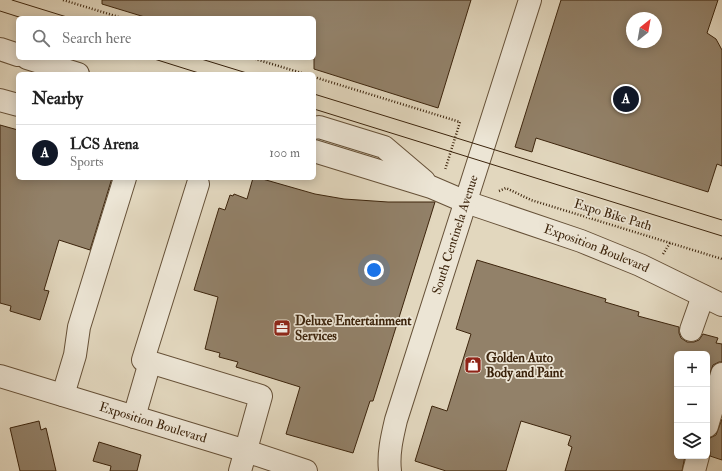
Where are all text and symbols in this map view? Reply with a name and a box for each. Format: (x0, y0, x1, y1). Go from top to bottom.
north arrow (626, 12, 662, 48)
search box (16, 16, 316, 60)
icon: search (30, 27, 52, 49)
text: Search here (62, 29, 131, 48)
pin: A (613, 84, 639, 114)
text: Nearby (32, 88, 83, 109)
text: LCS Arena (70, 135, 139, 154)
text: A (41, 145, 49, 161)
text: 100 m (269, 145, 300, 161)
text: Sports (70, 154, 104, 170)
street label: South Centinela Avenue (429, 172, 482, 297)
street label: Expo Bike Path (572, 196, 654, 235)
street label: Exposition Boulevard (542, 221, 652, 276)
your location (364, 260, 384, 280)
place label: Deluxe Entertainment Services (295, 313, 412, 344)
office icon: Deluxe Entertainment Services (272, 318, 292, 338)
place label: Golden Auto Body and Paint (486, 350, 564, 382)
map controls (674, 351, 710, 459)
button: + (674, 351, 710, 387)
shop icon: Golden Auto Body and Paint (463, 355, 483, 375)
button: − (674, 387, 710, 423)
street label: Exposition Boulevard (97, 399, 209, 447)
button: layers (674, 423, 710, 459)

